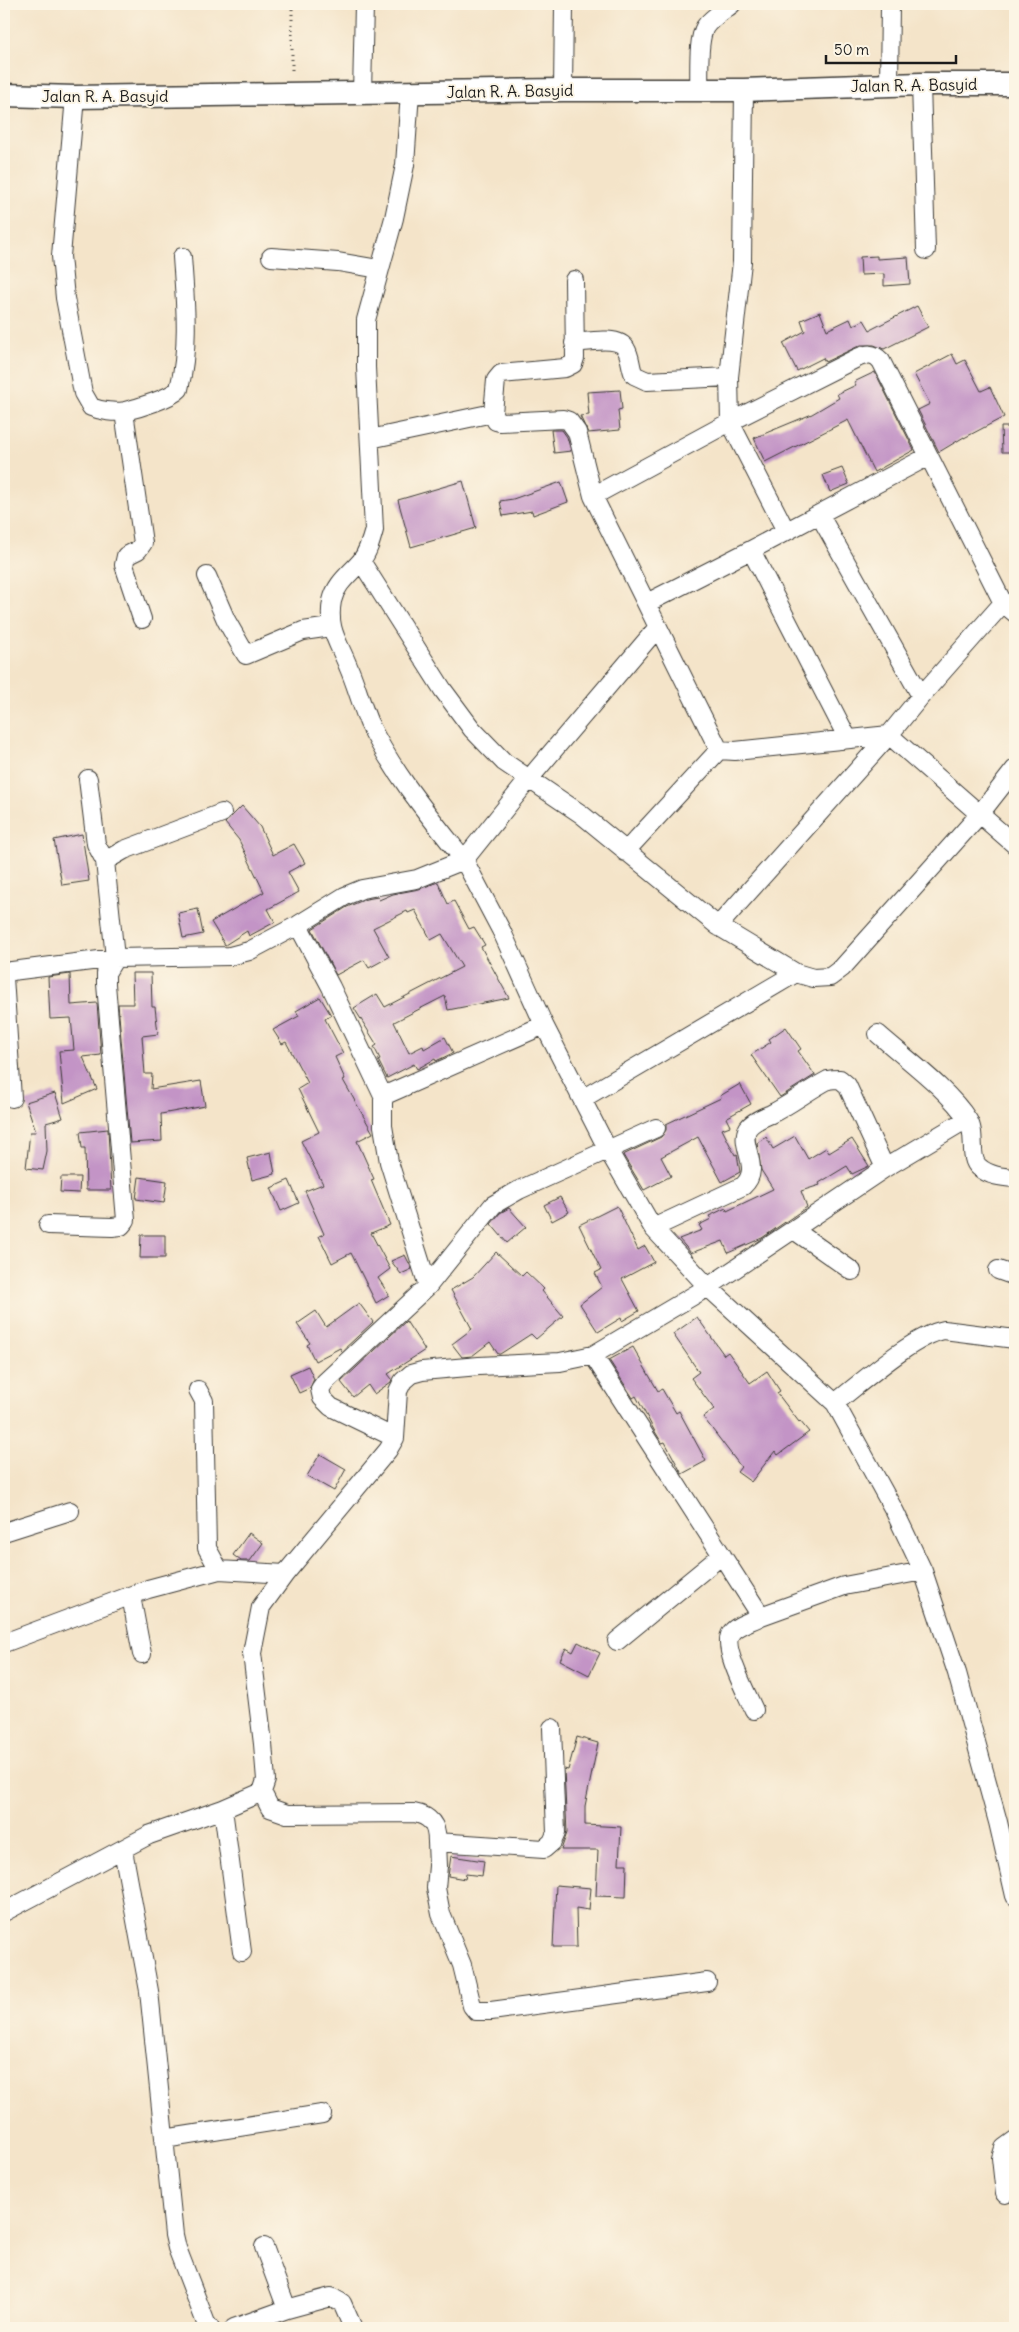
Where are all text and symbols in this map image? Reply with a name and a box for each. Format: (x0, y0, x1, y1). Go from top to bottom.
scale bar (826, 32, 956, 64)
text: 50 m (834, 40, 869, 59)
street label: Jalan R. A. Basyid (850, 74, 978, 96)
street label: Jalan R. A. Basyid (446, 80, 574, 102)
street label: Jalan R. A. Basyid (42, 86, 168, 106)

